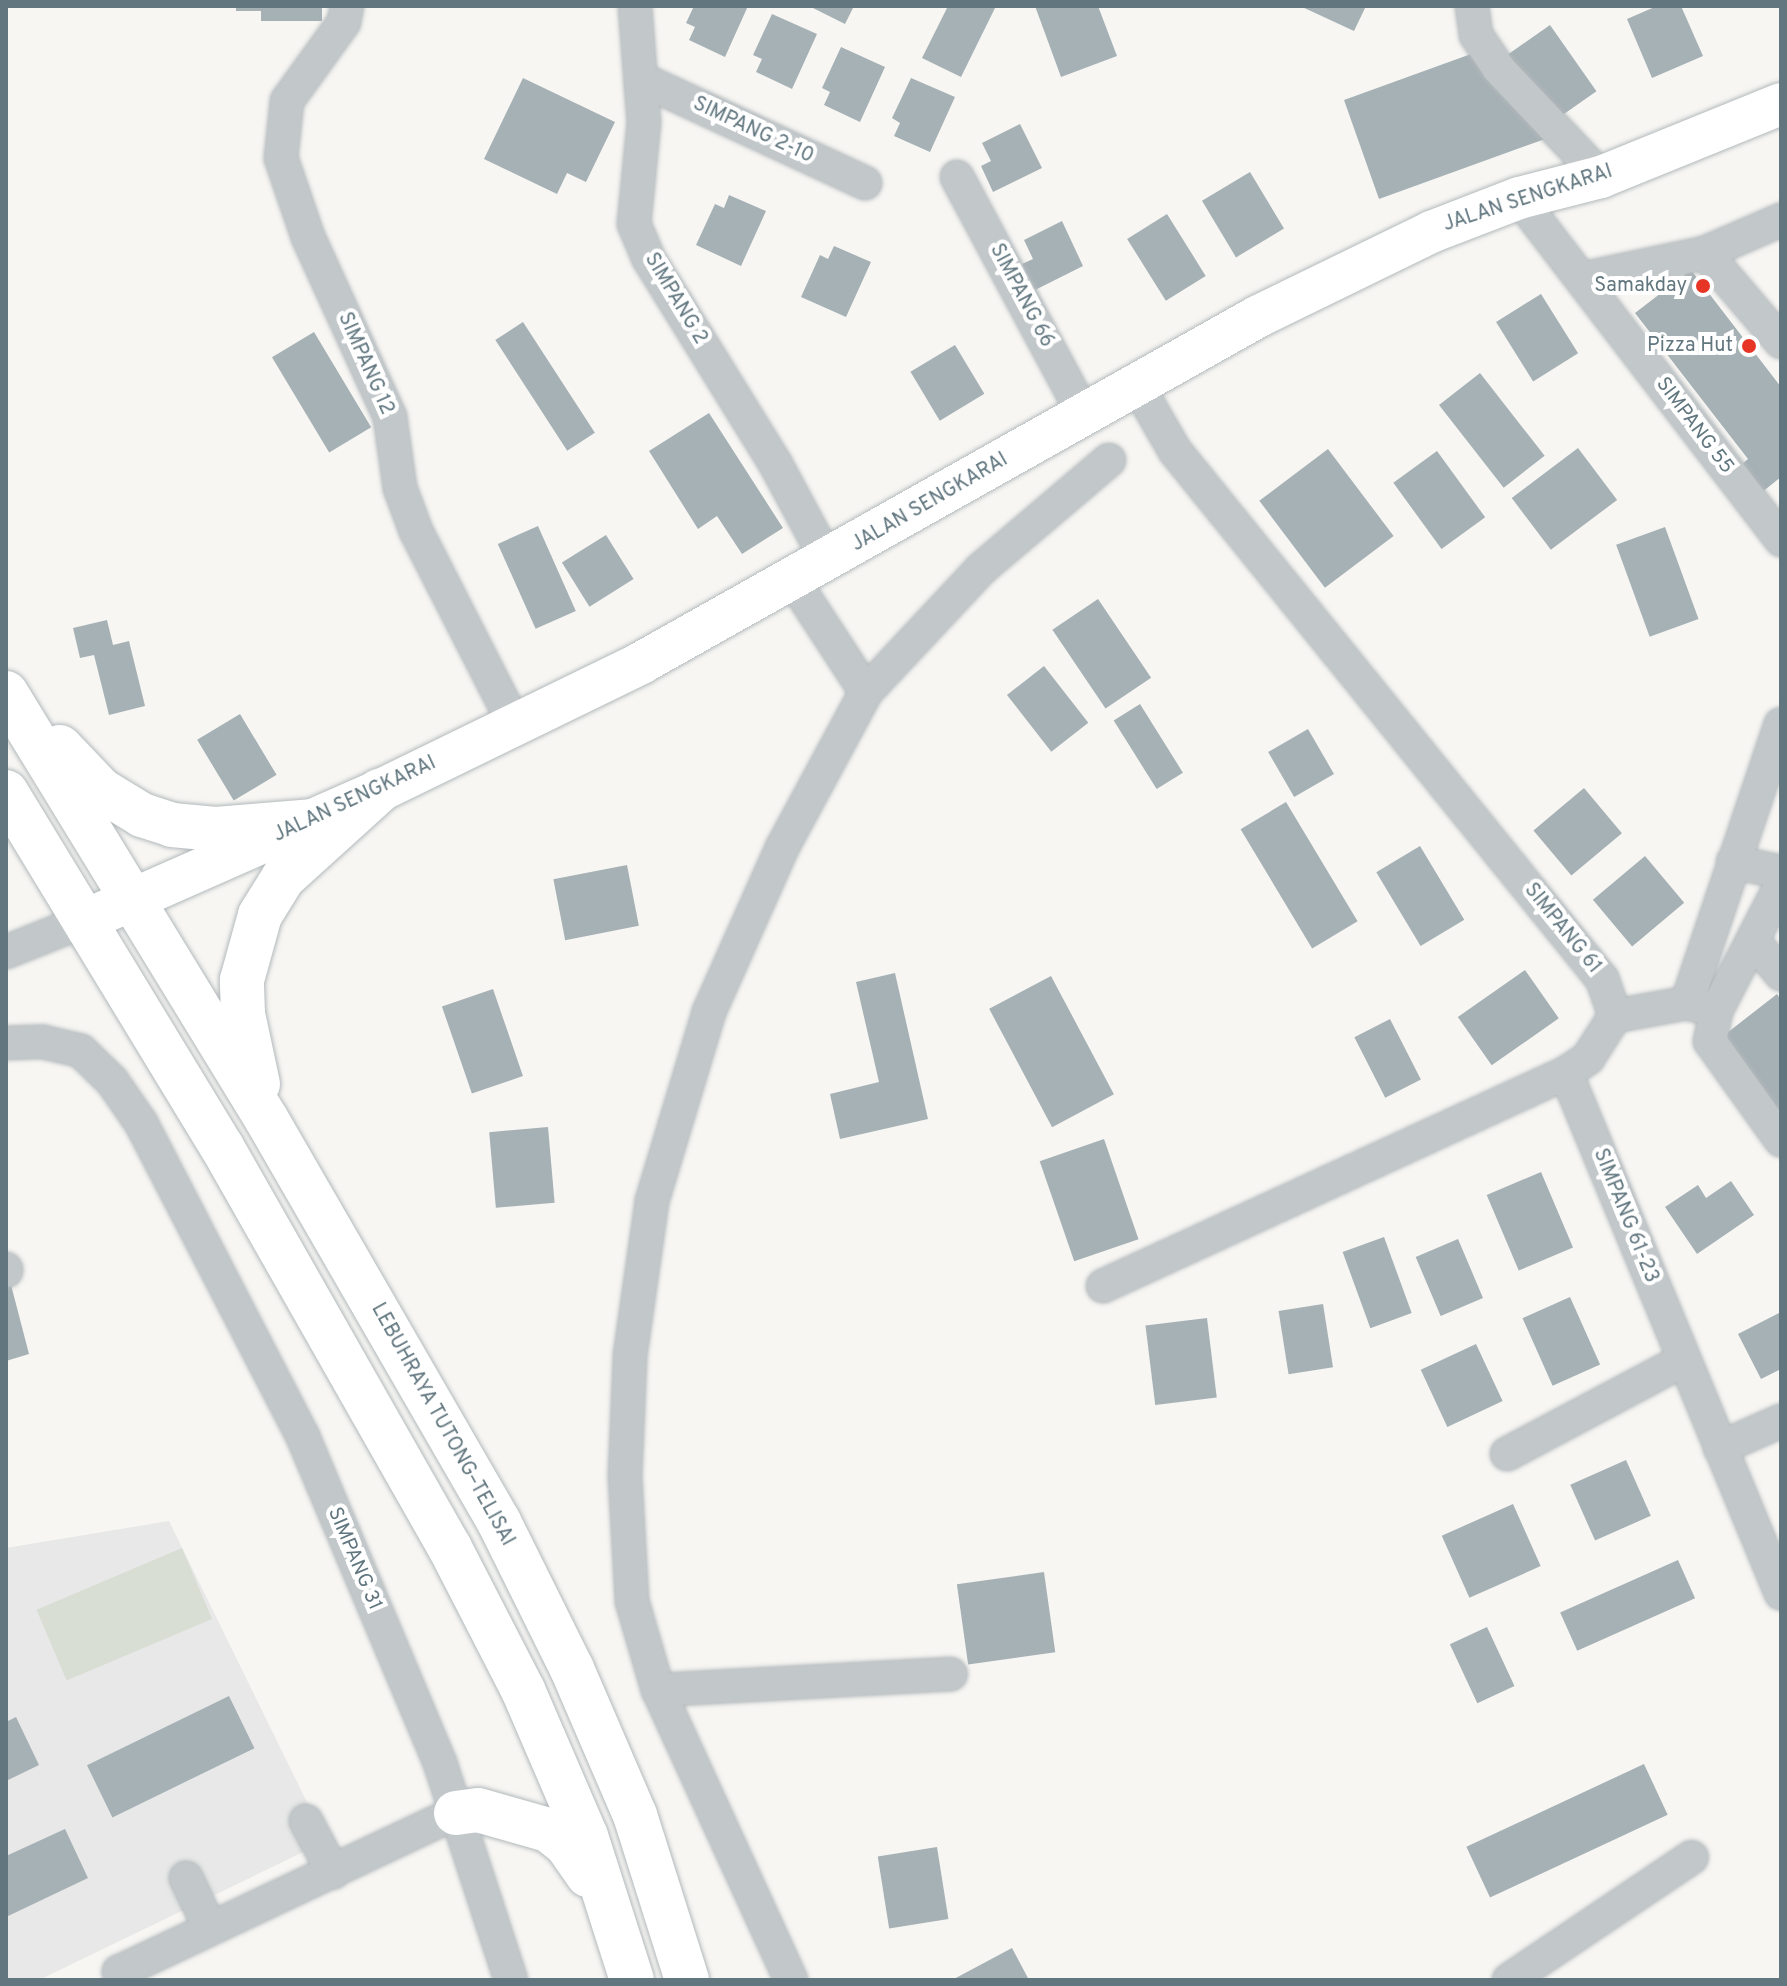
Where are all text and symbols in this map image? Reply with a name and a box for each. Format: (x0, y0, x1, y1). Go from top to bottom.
street label: SIMPANG 2-10 (689, 93, 817, 169)
street label: JALAN SENGKARAI (1440, 160, 1616, 238)
street label: SIMPANG 66 (984, 240, 1058, 352)
street label: SIMPANG 2 (638, 249, 712, 349)
place label: Samakday (1594, 274, 1687, 298)
marker: Samakday (1694, 277, 1712, 295)
street label: SIMPANG 12 (332, 309, 398, 419)
place label: Pizza Hut (1647, 334, 1733, 358)
marker: Pizza Hut (1740, 337, 1758, 355)
street label: SIMPANG 55 (1650, 373, 1738, 479)
street label: JALAN SENGKARAI (848, 448, 1012, 558)
street label: JALAN SENGKARAI (270, 752, 440, 848)
street label: SIMPANG 61 (1518, 879, 1606, 979)
street label: SIMPANG 61-23 (1587, 1145, 1663, 1287)
street label: LEBUHRAYA TUTONG–TELISAI (365, 1299, 519, 1551)
street label: SIMPANG 31 (322, 1504, 386, 1614)

